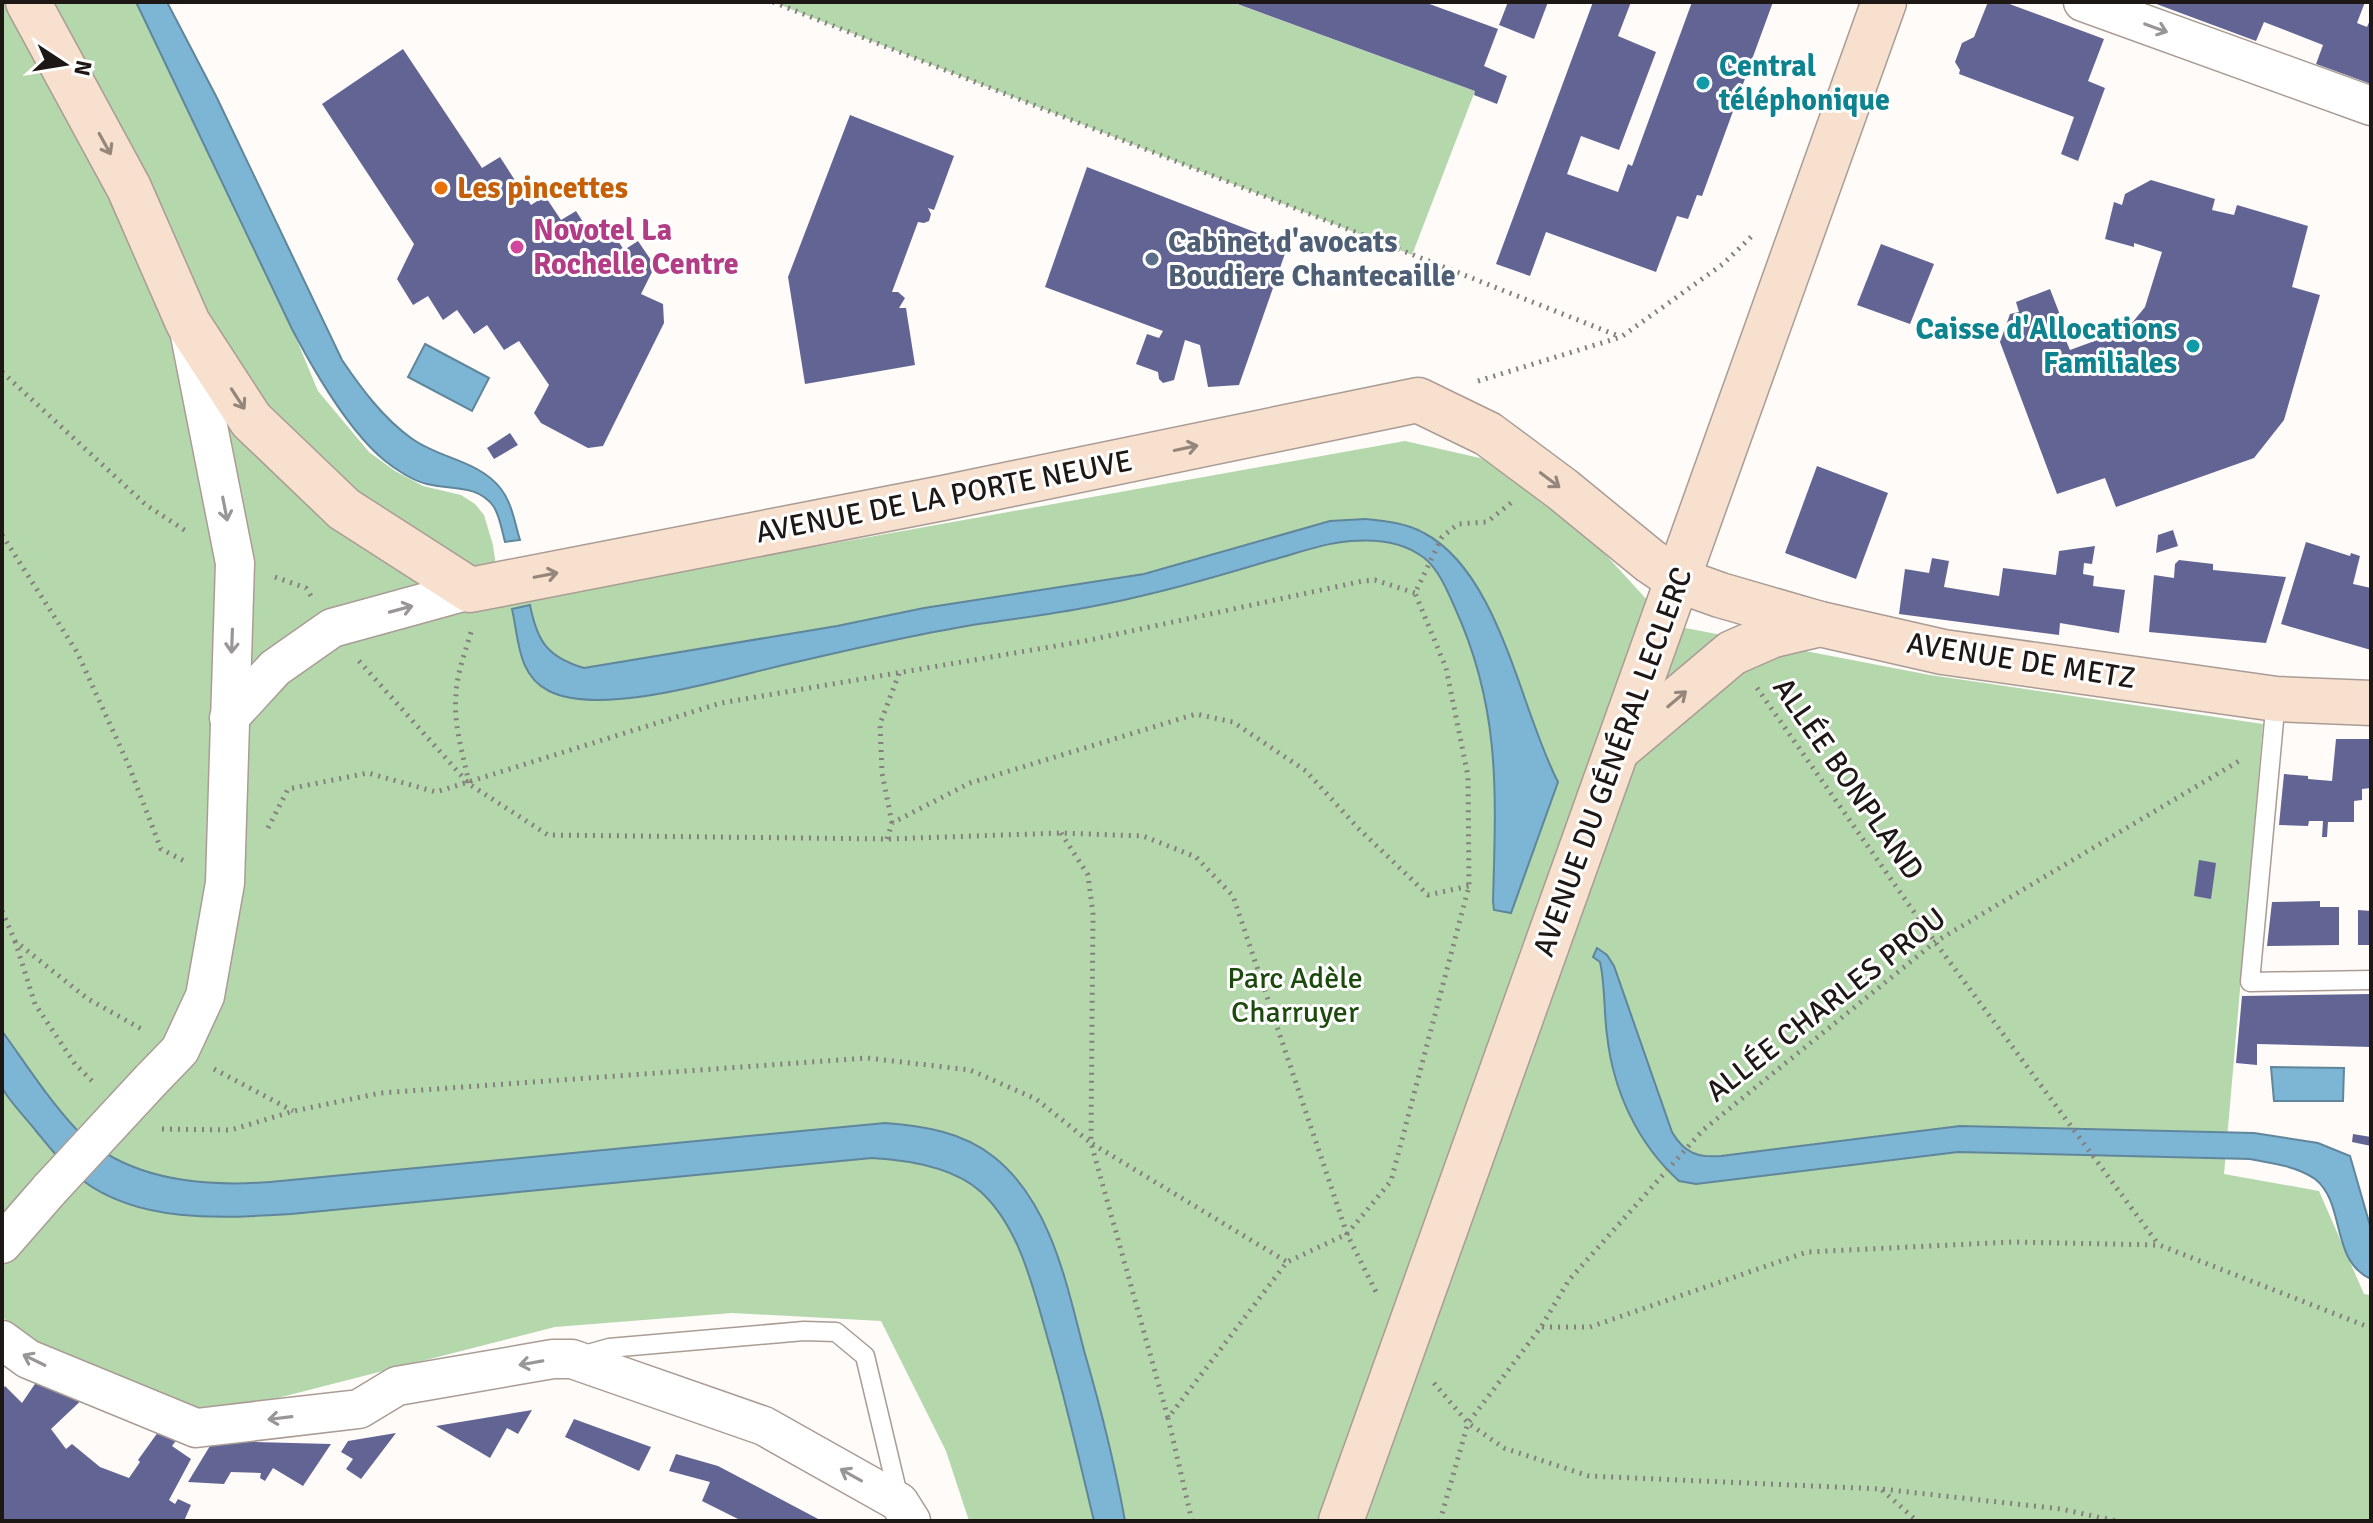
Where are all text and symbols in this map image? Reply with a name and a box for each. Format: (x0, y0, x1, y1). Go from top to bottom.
one-way arrow (2143, 22, 2168, 37)
north arrow (24, 24, 104, 104)
place label: Central téléphonique (1718, 48, 1890, 119)
text: N (68, 58, 98, 78)
marker: Central téléphonique (1694, 74, 1712, 92)
one-way arrow (98, 132, 113, 156)
place label: Les pincettes (457, 170, 628, 207)
marker: Les pincettes (432, 179, 450, 197)
place label: Novotel La Rochelle Centre (533, 212, 739, 283)
place label: Cabinet d'avocats Boudiere Chantecaille (1168, 224, 1456, 295)
marker: Novotel La Rochelle Centre (508, 238, 526, 256)
marker: Cabinet d'avocats Boudiere Chantecaille (1143, 250, 1161, 268)
place label: Caisse d'Allocations Familiales (1915, 311, 2177, 382)
marker: Caisse d'Allocations Familiales (2184, 337, 2202, 355)
one-way arrow (230, 387, 246, 410)
one-way arrow (1173, 440, 1198, 455)
street label: AVENUE DE LA PORTE NEUVE (753, 442, 1135, 552)
one-way arrow (1539, 472, 1561, 489)
one-way arrow (218, 496, 233, 522)
street label: AVENUE DU GÉNÉRAL LECLERC (1525, 562, 1701, 962)
one-way arrow (533, 567, 559, 582)
one-way arrow (387, 601, 413, 616)
street label: AVENUE DE METZ (1904, 625, 2138, 697)
one-way arrow (225, 627, 240, 654)
street label: ALLÉE BONPLAND (1765, 671, 1931, 887)
one-way arrow (1666, 690, 1687, 708)
street label: ALLÉE CHARLES PROU (1699, 900, 1953, 1110)
park label: Parc Adèle Charruyer (1227, 960, 1363, 1031)
one-way arrow (22, 1352, 46, 1368)
one-way arrow (519, 1356, 544, 1371)
one-way arrow (267, 1411, 293, 1426)
one-way arrow (839, 1467, 863, 1482)

